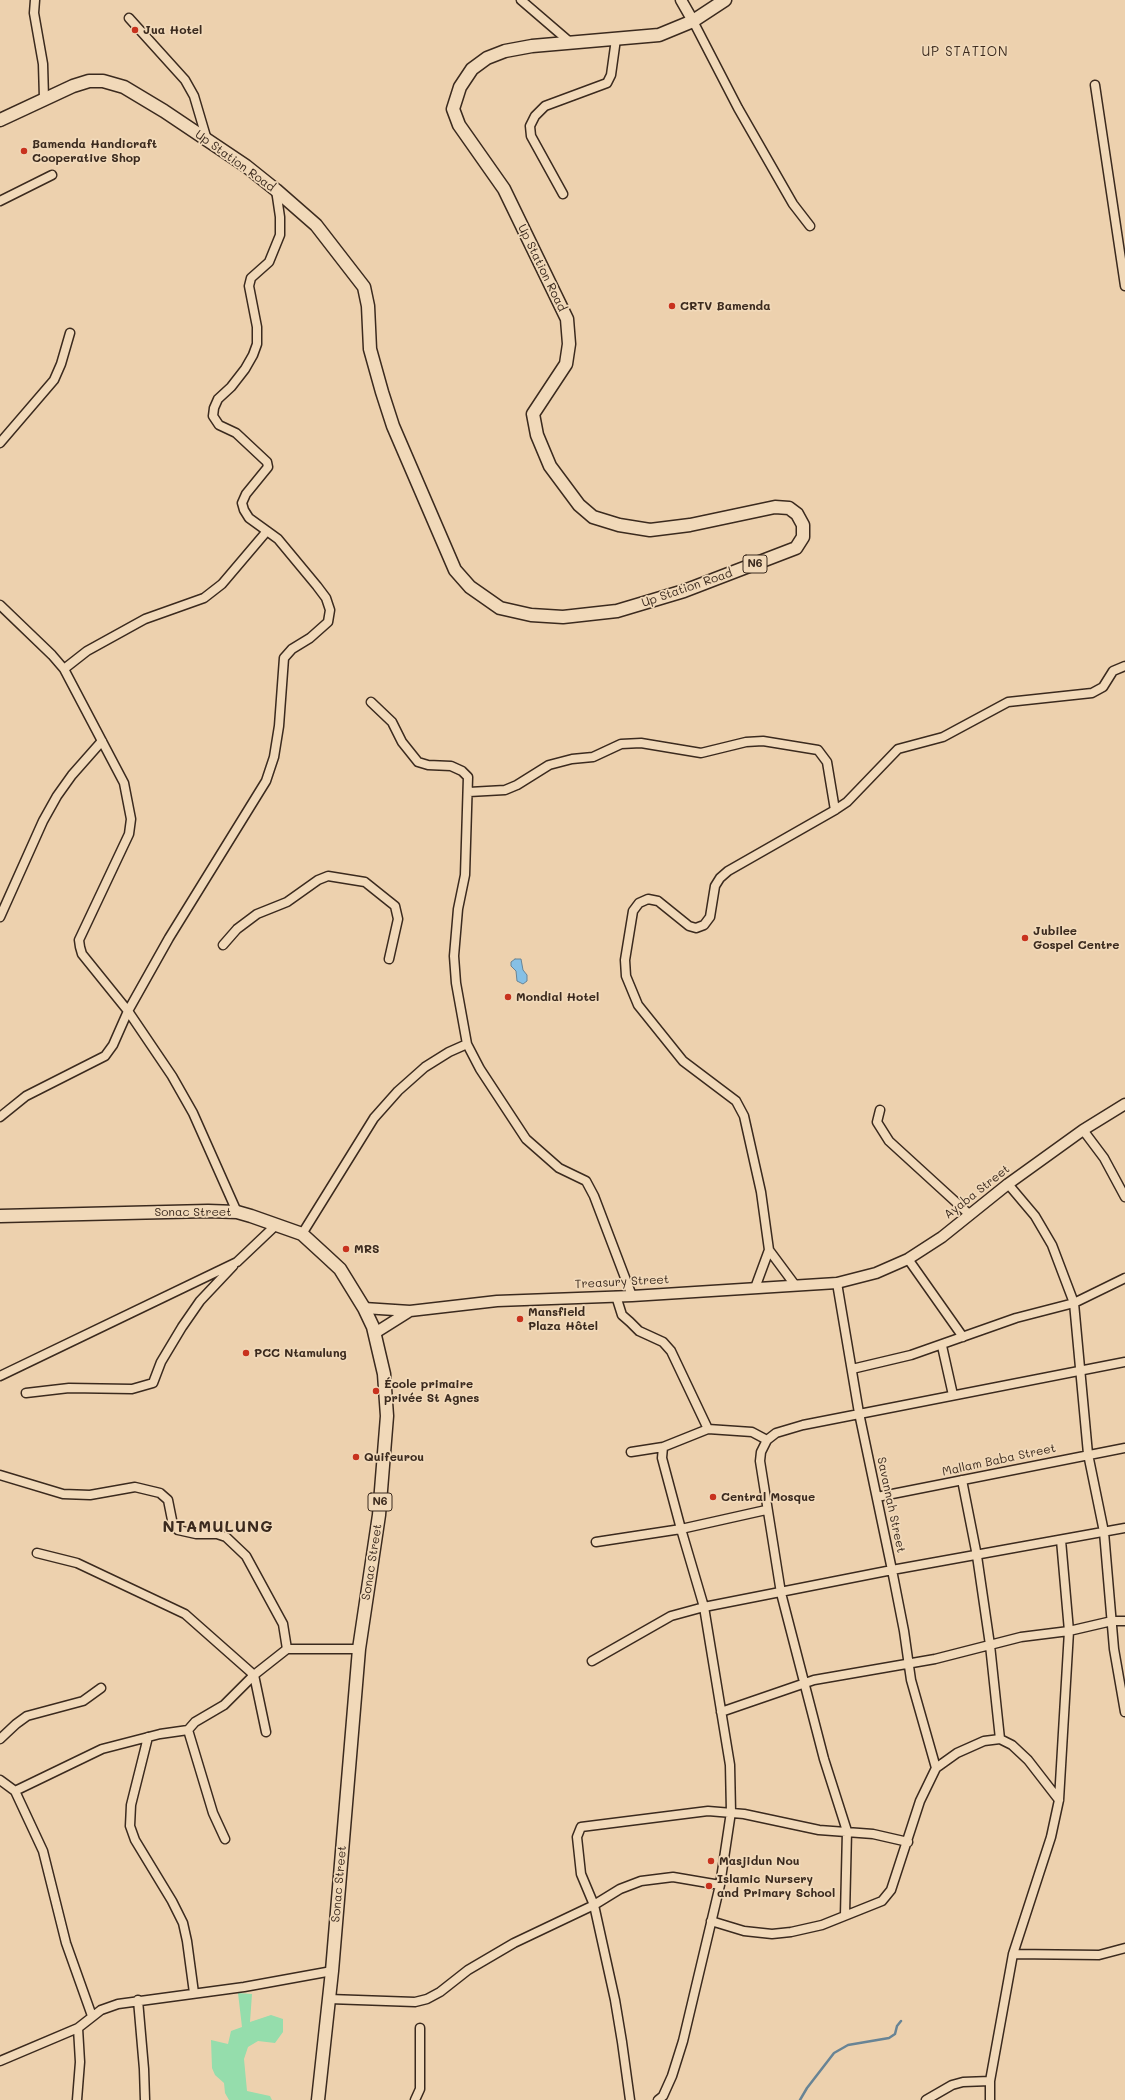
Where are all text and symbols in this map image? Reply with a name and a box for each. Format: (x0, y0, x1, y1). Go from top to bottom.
place label: Jua Hotel (143, 23, 202, 37)
marker: Jua Hotel (130, 25, 140, 35)
district label: UP STATION (921, 44, 1009, 60)
street label: Up Station Road (192, 127, 278, 195)
place label: Bamenda Handicraft Cooperative Shop (32, 137, 157, 165)
marker: Bamenda Handicraft Cooperative Shop (19, 146, 29, 156)
street label: Up Station Road (515, 222, 569, 314)
place label: CRTV Bamenda (680, 299, 771, 313)
marker: CRTV Bamenda (667, 301, 677, 311)
road number: N6 (743, 555, 767, 573)
street label: Up Station Road (640, 566, 734, 610)
place label: Jubilee Gospel Centre (1033, 924, 1120, 952)
marker: Jubilee Gospel Centre (1020, 933, 1030, 943)
place label: Mondial Hotel (516, 990, 599, 1004)
marker: Mondial Hotel (503, 992, 513, 1002)
street label: Ayaba Street (941, 1162, 1013, 1222)
street label: Sonac Street (154, 1205, 232, 1219)
place label: MRS (354, 1242, 380, 1256)
marker: MRS (341, 1244, 351, 1254)
street label: Treasury Street (575, 1272, 669, 1292)
place label: Mansfield Plaza Hôtel (528, 1305, 598, 1333)
marker: Mansfield Plaza Hôtel (515, 1314, 525, 1324)
place label: PCC Ntamulung (254, 1346, 347, 1360)
marker: PCC Ntamulung (241, 1348, 251, 1358)
place label: École primaire privée St Agnes (384, 1377, 479, 1405)
marker: École primaire privée St Agnes (371, 1386, 381, 1396)
street label: Mallam Baba Street (941, 1441, 1057, 1479)
place label: Quifeurou (364, 1450, 424, 1464)
marker: Quifeurou (351, 1452, 361, 1462)
street label: Savannah Street (874, 1456, 908, 1554)
place label: Central Mosque (721, 1490, 815, 1504)
marker: Central Mosque (708, 1492, 718, 1502)
road number: N6 (368, 1493, 392, 1511)
district label: NTAMULUNG (163, 1517, 273, 1537)
street label: Sonac Street (359, 1523, 385, 1601)
street label: Sonac Street (328, 1845, 350, 1923)
place label: Masjidun Nou (719, 1854, 800, 1868)
marker: Masjidun Nou (706, 1856, 716, 1866)
place label: Islamic Nursery and Primary School (717, 1872, 835, 1900)
marker: Islamic Nursery and Primary School (704, 1881, 714, 1891)

